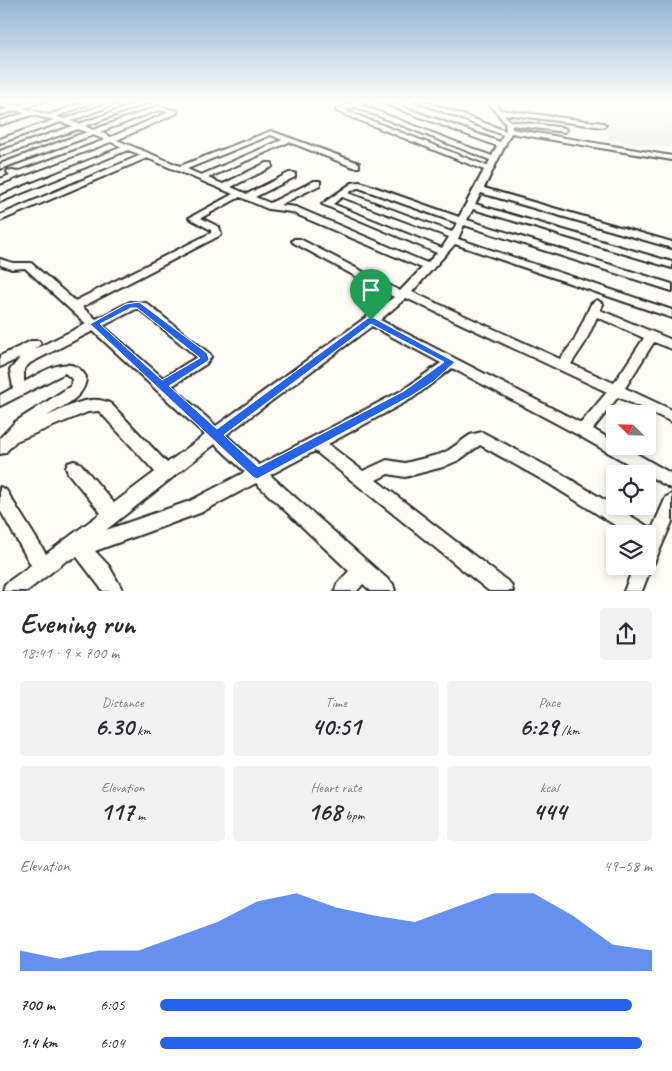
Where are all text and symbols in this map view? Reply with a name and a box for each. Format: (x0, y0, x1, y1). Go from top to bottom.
pin (350, 269, 392, 320)
icon: arrive (357, 276, 385, 304)
north arrow (606, 405, 656, 455)
map controls (606, 405, 656, 575)
button: locate (606, 465, 656, 515)
button: layers (606, 525, 656, 575)
text: Evening run (20, 606, 135, 641)
button: share (600, 608, 652, 660)
text: 18:41 · 9 × 700 m (20, 643, 119, 663)
text: Distance (102, 694, 144, 711)
text: Time (325, 694, 347, 711)
text: Pace (539, 694, 560, 711)
text: 6.30 (95, 711, 134, 743)
text: 40:51 (311, 711, 361, 743)
text: 6:29 (519, 711, 558, 743)
text: km (134, 722, 151, 739)
text: /km (558, 722, 580, 739)
text: Elevation (101, 779, 144, 796)
text: Heart rate (310, 779, 362, 796)
text: kcal (540, 779, 559, 796)
text: 117 (100, 796, 134, 828)
text: 168 (308, 796, 342, 828)
text: 444 (532, 796, 566, 828)
text: m (134, 807, 145, 824)
text: bpm (342, 807, 364, 824)
text: Elevation (20, 856, 69, 876)
text: 49–58 m (603, 856, 652, 876)
text: 700 m (20, 995, 55, 1015)
text: 6:05 (100, 995, 125, 1015)
text: 1.4 km (20, 1033, 57, 1053)
text: 6:04 (100, 1033, 125, 1053)

